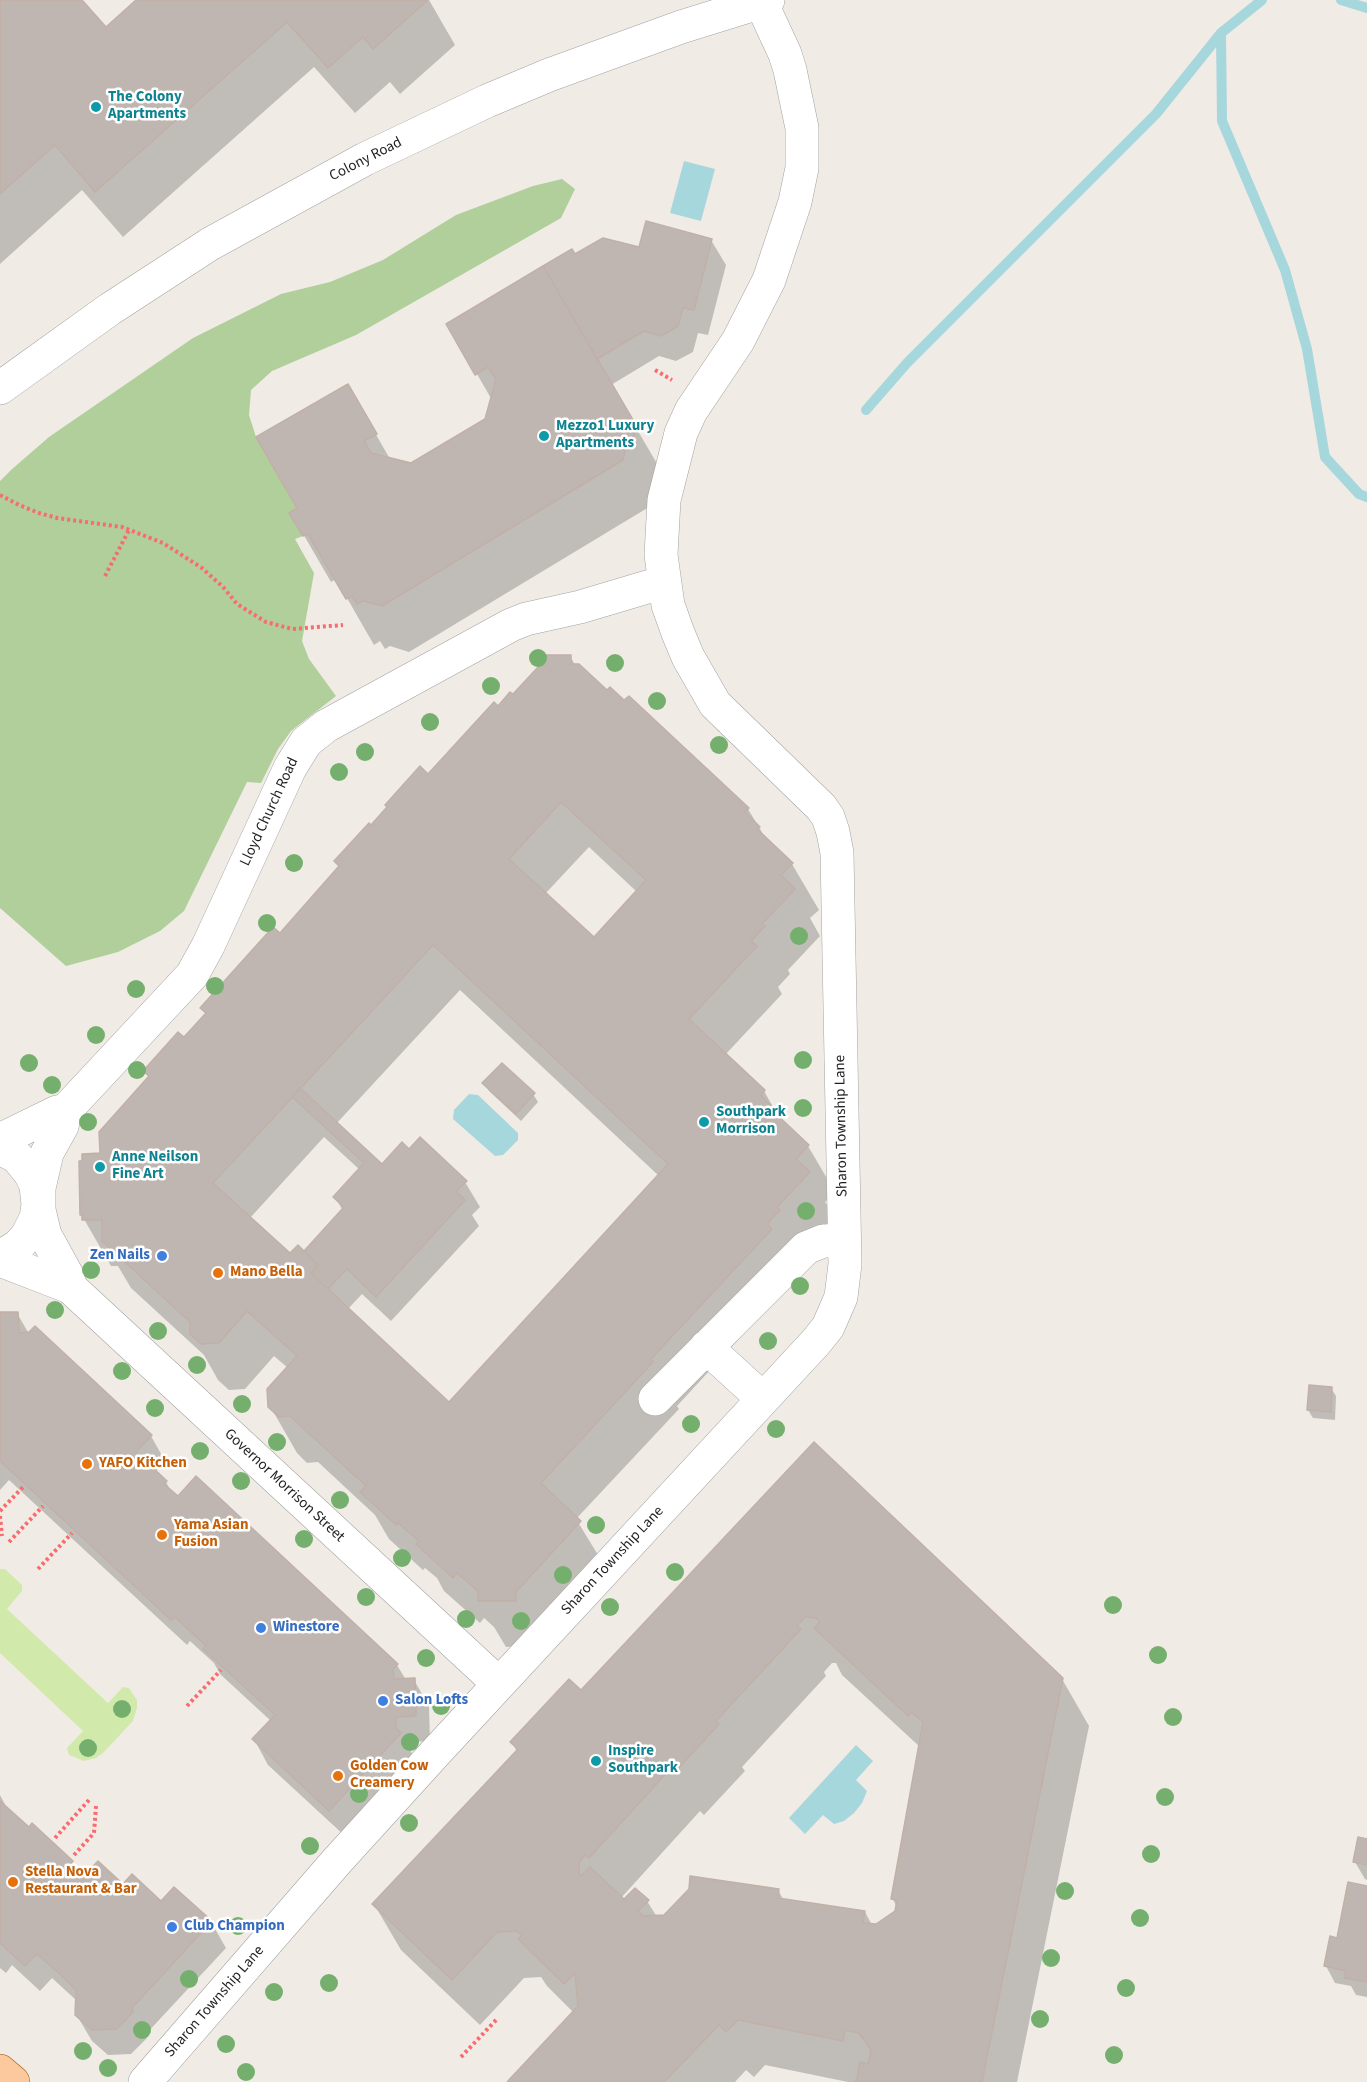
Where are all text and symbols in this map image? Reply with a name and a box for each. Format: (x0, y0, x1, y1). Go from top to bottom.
place label: The Colony Apartments (108, 89, 186, 124)
marker: The Colony Apartments (89, 100, 103, 114)
street label: Colony Road (327, 134, 405, 186)
place label: Mezzo1 Luxury Apartments (556, 418, 654, 453)
marker: Mezzo1 Luxury Apartments (537, 429, 551, 443)
street label: Lloyd Church Road (237, 755, 303, 869)
street label: Sharon Township Lane (832, 1055, 852, 1197)
place label: Southpark Morrison (716, 1104, 786, 1139)
marker: Southpark Morrison (697, 1115, 711, 1129)
place label: Anne Neilson Fine Art (112, 1149, 198, 1184)
marker: Anne Neilson Fine Art (93, 1160, 107, 1174)
place label: Zen Nails (90, 1247, 150, 1265)
marker: Zen Nails (155, 1249, 169, 1263)
place label: Mano Bella (230, 1264, 303, 1282)
marker: Mano Bella (211, 1266, 225, 1280)
street label: Governor Morrison Street (220, 1426, 348, 1546)
place label: YAFO Kitchen (99, 1455, 187, 1473)
marker: YAFO Kitchen (80, 1457, 94, 1471)
street label: Sharon Township Lane (558, 1503, 668, 1619)
place label: Yama Asian Fusion (174, 1517, 248, 1552)
marker: Yama Asian Fusion (155, 1528, 169, 1542)
place label: Winestore (273, 1619, 339, 1637)
marker: Winestore (254, 1621, 268, 1635)
place label: Salon Lofts (395, 1692, 468, 1710)
marker: Salon Lofts (376, 1694, 390, 1708)
place label: Inspire Southpark (608, 1743, 678, 1778)
marker: Inspire Southpark (589, 1754, 603, 1768)
place label: Golden Cow Creamery (350, 1758, 429, 1793)
marker: Golden Cow Creamery (331, 1769, 345, 1783)
place label: Stella Nova Restaurant & Bar (25, 1864, 137, 1899)
marker: Stella Nova Restaurant & Bar (6, 1875, 20, 1889)
place label: Club Champion (184, 1918, 285, 1936)
marker: Club Champion (165, 1920, 179, 1934)
street label: Sharon Township Lane (162, 1942, 268, 2062)

